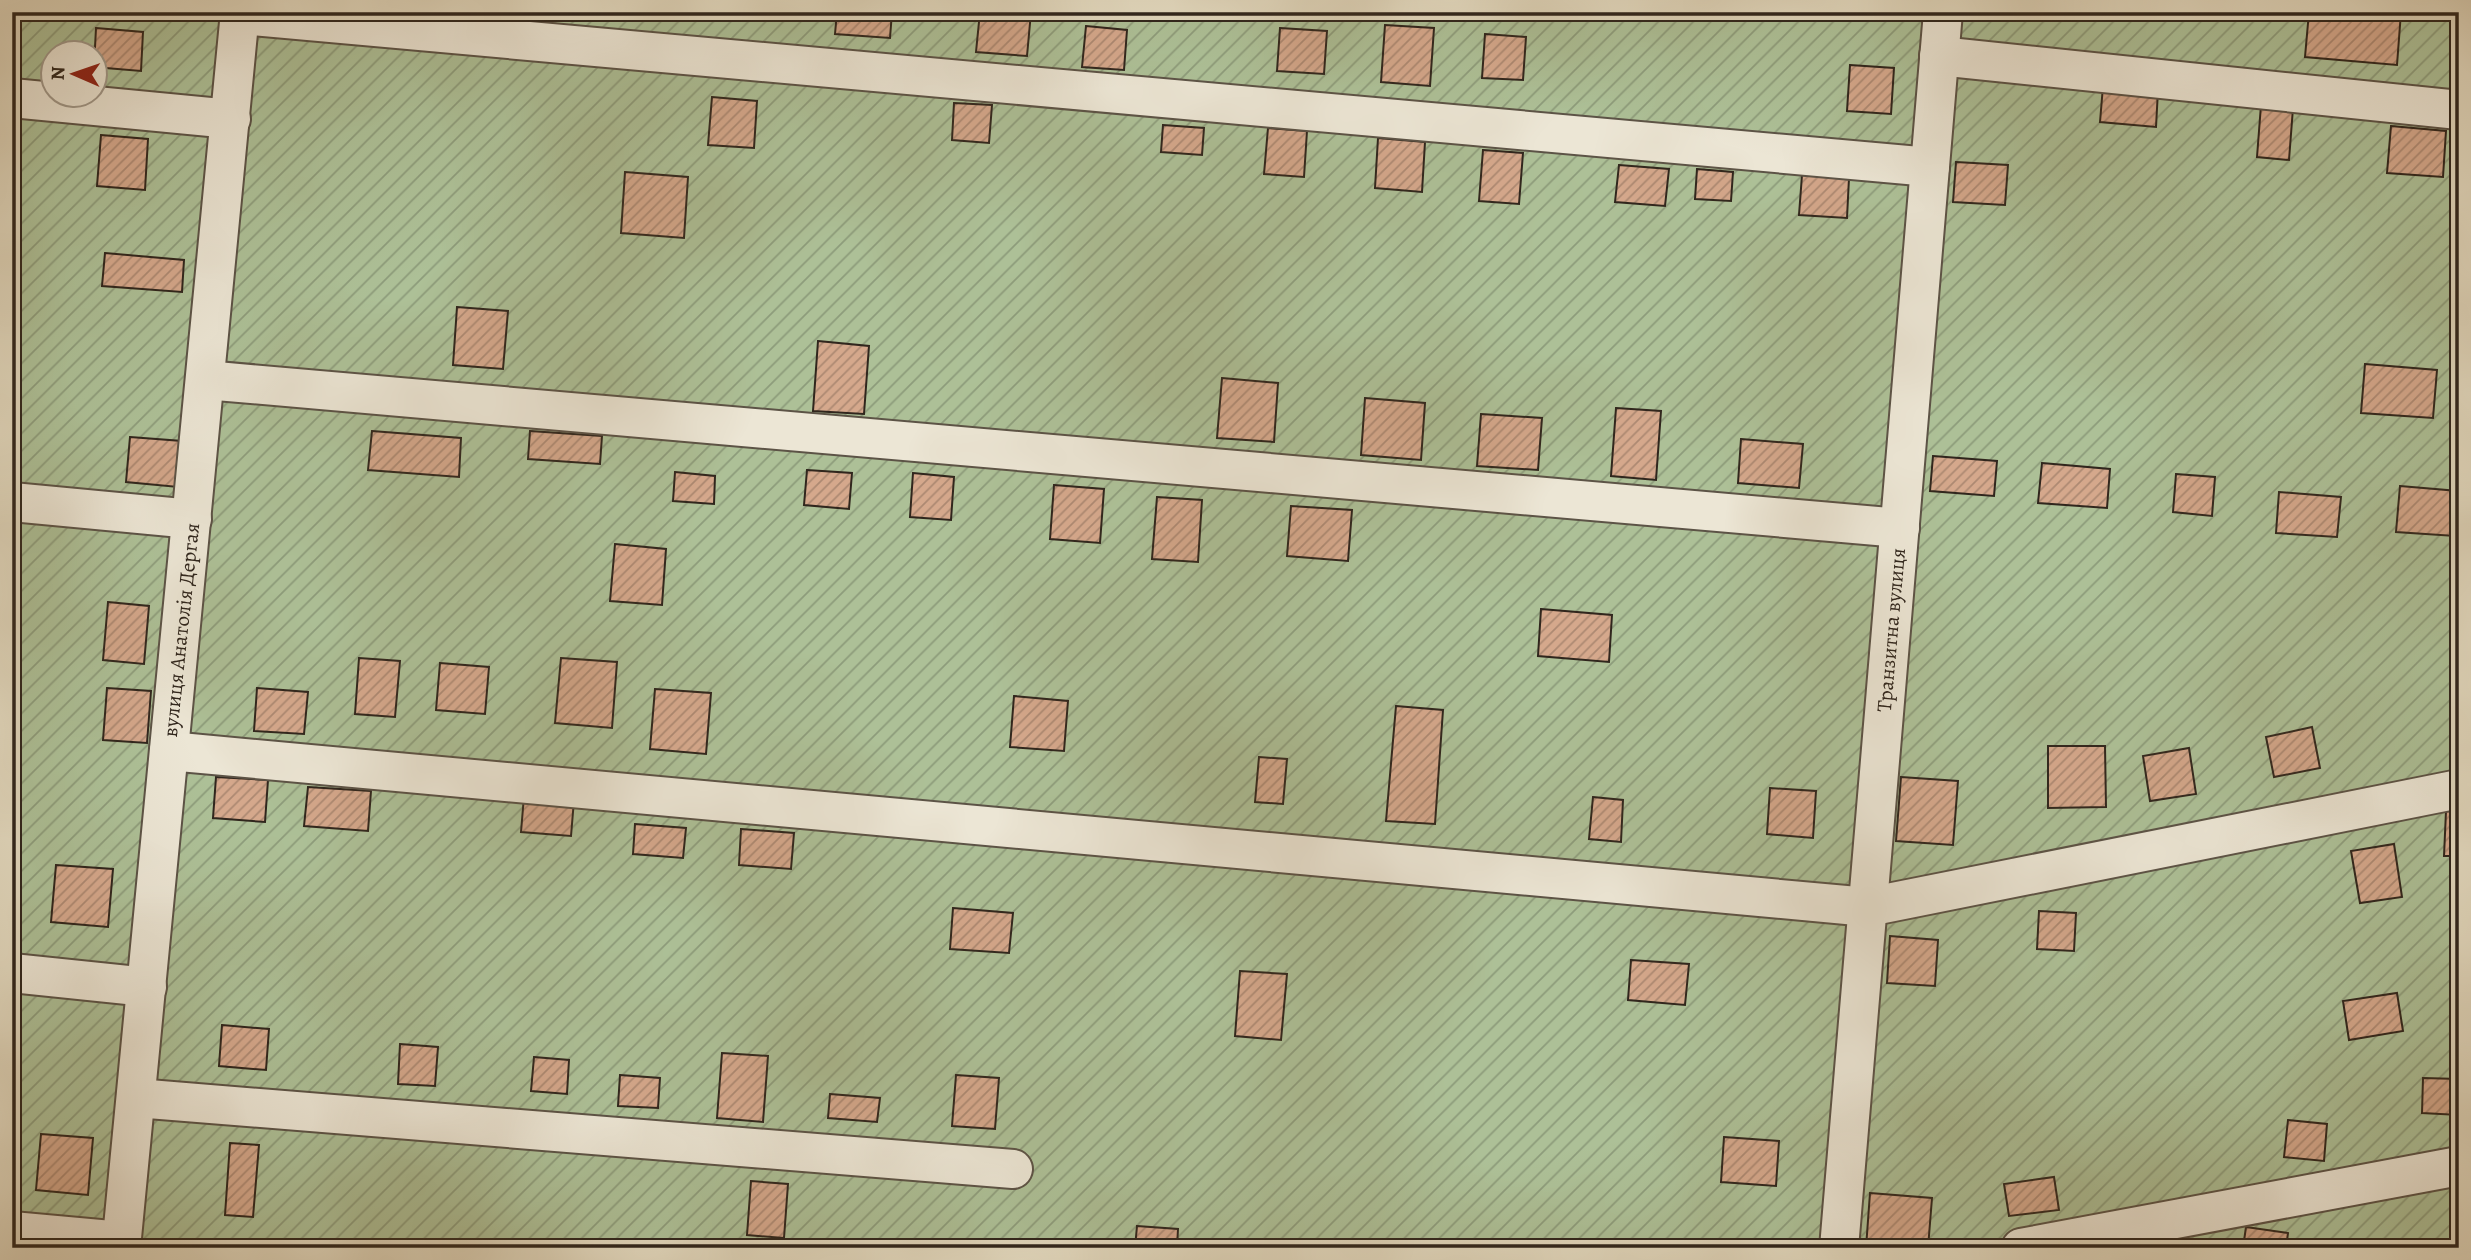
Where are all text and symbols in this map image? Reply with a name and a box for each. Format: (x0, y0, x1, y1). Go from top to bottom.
north arrow (38, 38, 108, 108)
text: N (45, 66, 71, 81)
street label: вулиця Анатолія Дергая (156, 522, 206, 738)
street label: Транзитна вулиця (1870, 547, 1912, 713)

